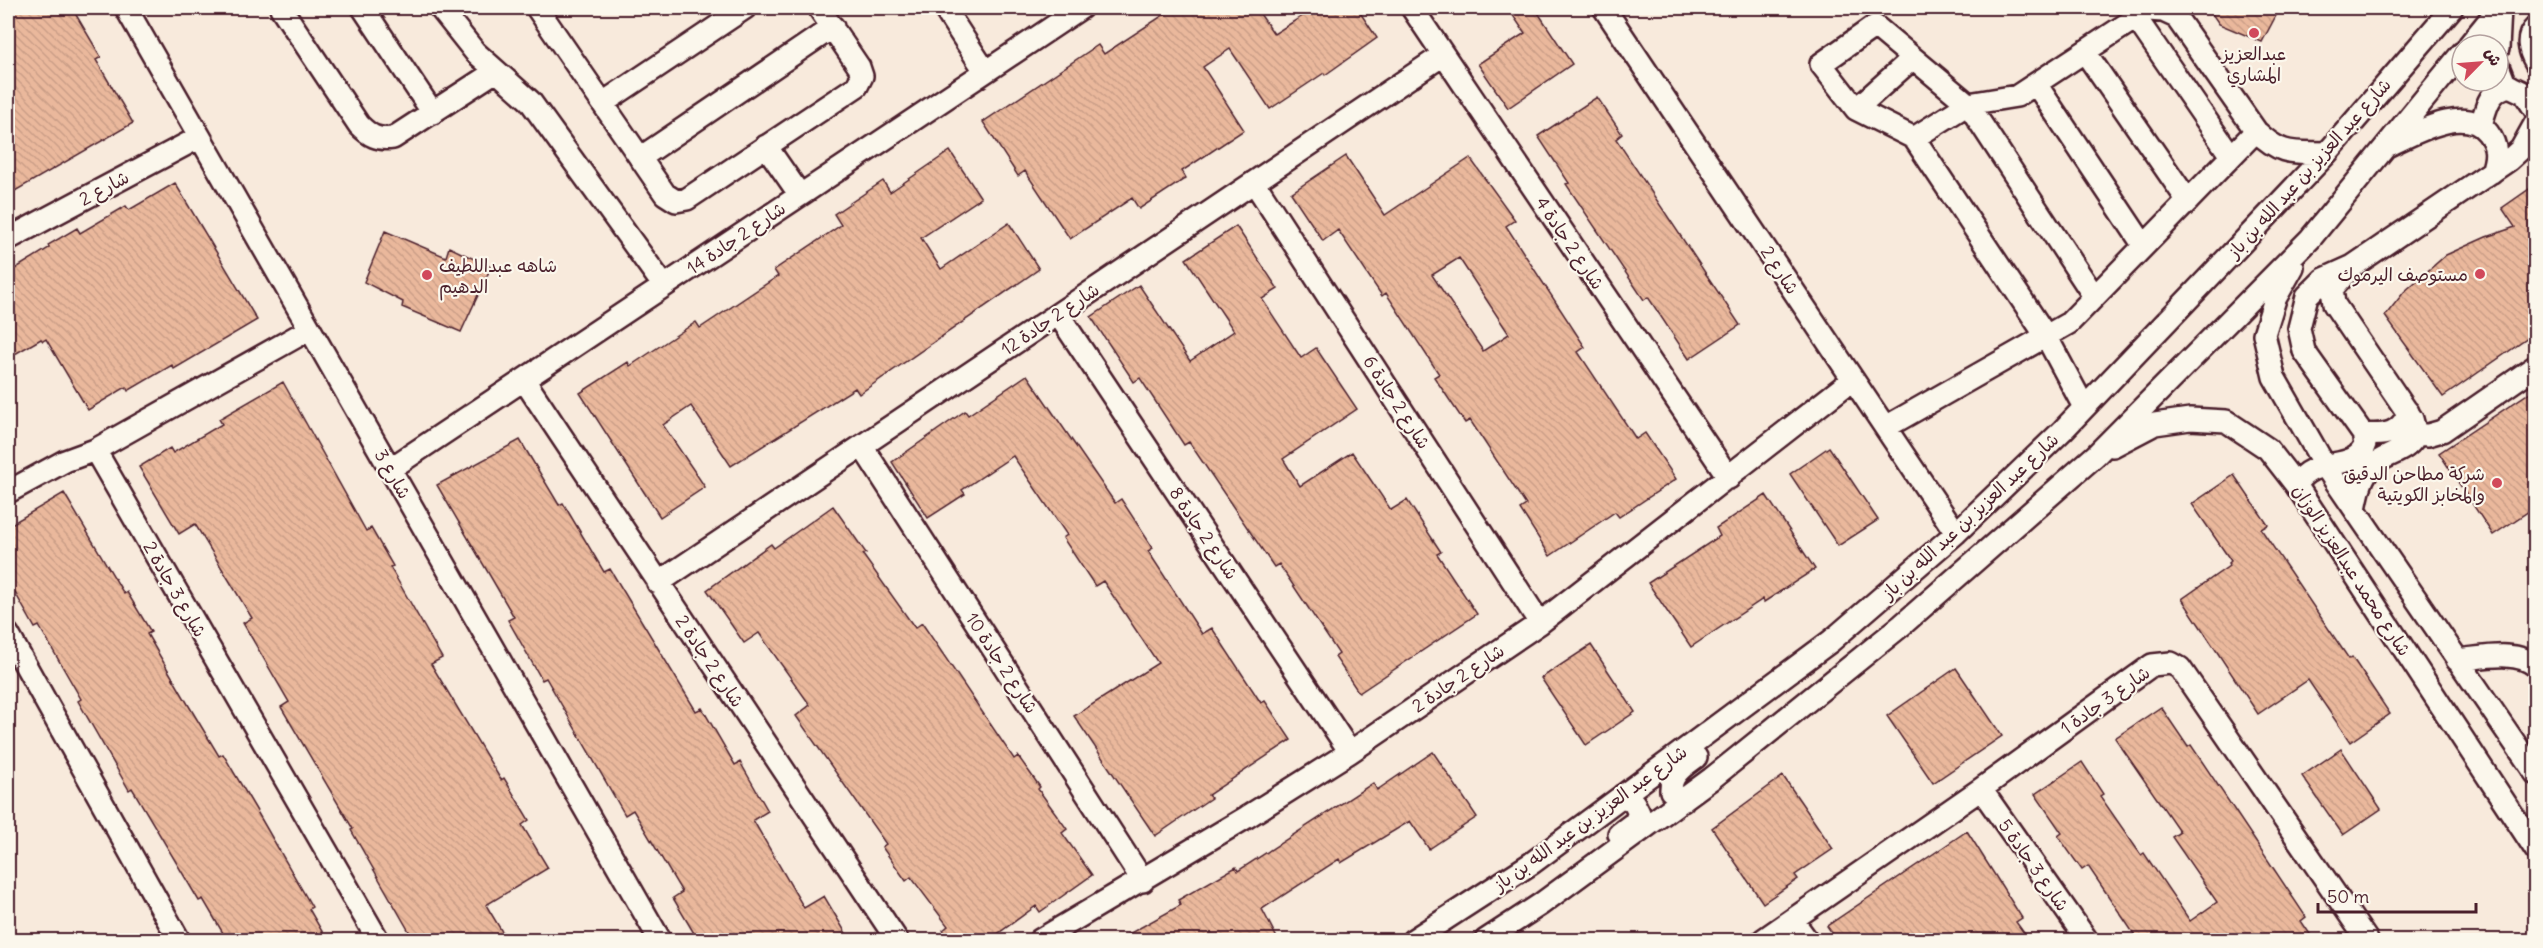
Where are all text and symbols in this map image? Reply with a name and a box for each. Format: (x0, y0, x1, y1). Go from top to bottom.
marker: عبدالعزيز المشاري (2247, 26, 2261, 40)
north arrow (2450, 33, 2510, 93)
place label: عبدالعزيز المشاري (2220, 42, 2286, 88)
text: ش (2481, 44, 2506, 69)
street label: شارع عبد العزيز بن عبد الله بن باز (2221, 73, 2397, 265)
street label: شارع 2 (75, 165, 133, 212)
street label: شارع 2 جادة 4 (1530, 192, 1609, 294)
street label: شارع 2 جادة 14 (682, 197, 790, 280)
street label: شارع 2 (1755, 241, 1804, 299)
place label: شاهه عبداللطيف الدهيم (439, 254, 557, 301)
place label: مستوصف اليرموك (2337, 263, 2468, 287)
marker: مستوصف اليرموك (2473, 267, 2487, 281)
marker: شاهه عبداللطيف الدهيم (420, 268, 434, 282)
street label: شارع 2 جادة 12 (996, 278, 1104, 361)
street label: شارع 2 جادة 6 (1357, 351, 1436, 454)
street label: شارع عبد العزيز بن عبد الله بن باز (1875, 428, 2064, 606)
street label: شارع 3 (369, 445, 416, 503)
place label: شركة مطاحن الدقيق والمخابز الكويتية (2344, 462, 2485, 506)
marker: شركة مطاحن الدقيق والمخابز الكويتية (2490, 476, 2504, 490)
street label: شارع محمد عبدالعزيز الوزان (2287, 480, 2416, 661)
street label: شارع 2 جادة 8 (1164, 482, 1243, 584)
street label: شارع 3 جادة 2 (137, 537, 212, 642)
street label: شارع 2 جادة 10 (960, 608, 1043, 718)
street label: شارع 2 جادة 2 (670, 610, 749, 712)
street label: شارع 2 جادة 2 (1407, 639, 1509, 718)
street label: شارع 3 جادة 1 (2056, 661, 2155, 740)
street label: شارع عبد العزيز بن عبد الله بن باز (1487, 740, 1692, 898)
street label: شارع 3 جادة 5 (1993, 814, 2074, 916)
scale bar (2318, 876, 2476, 914)
text: 50 m (2327, 885, 2369, 908)

